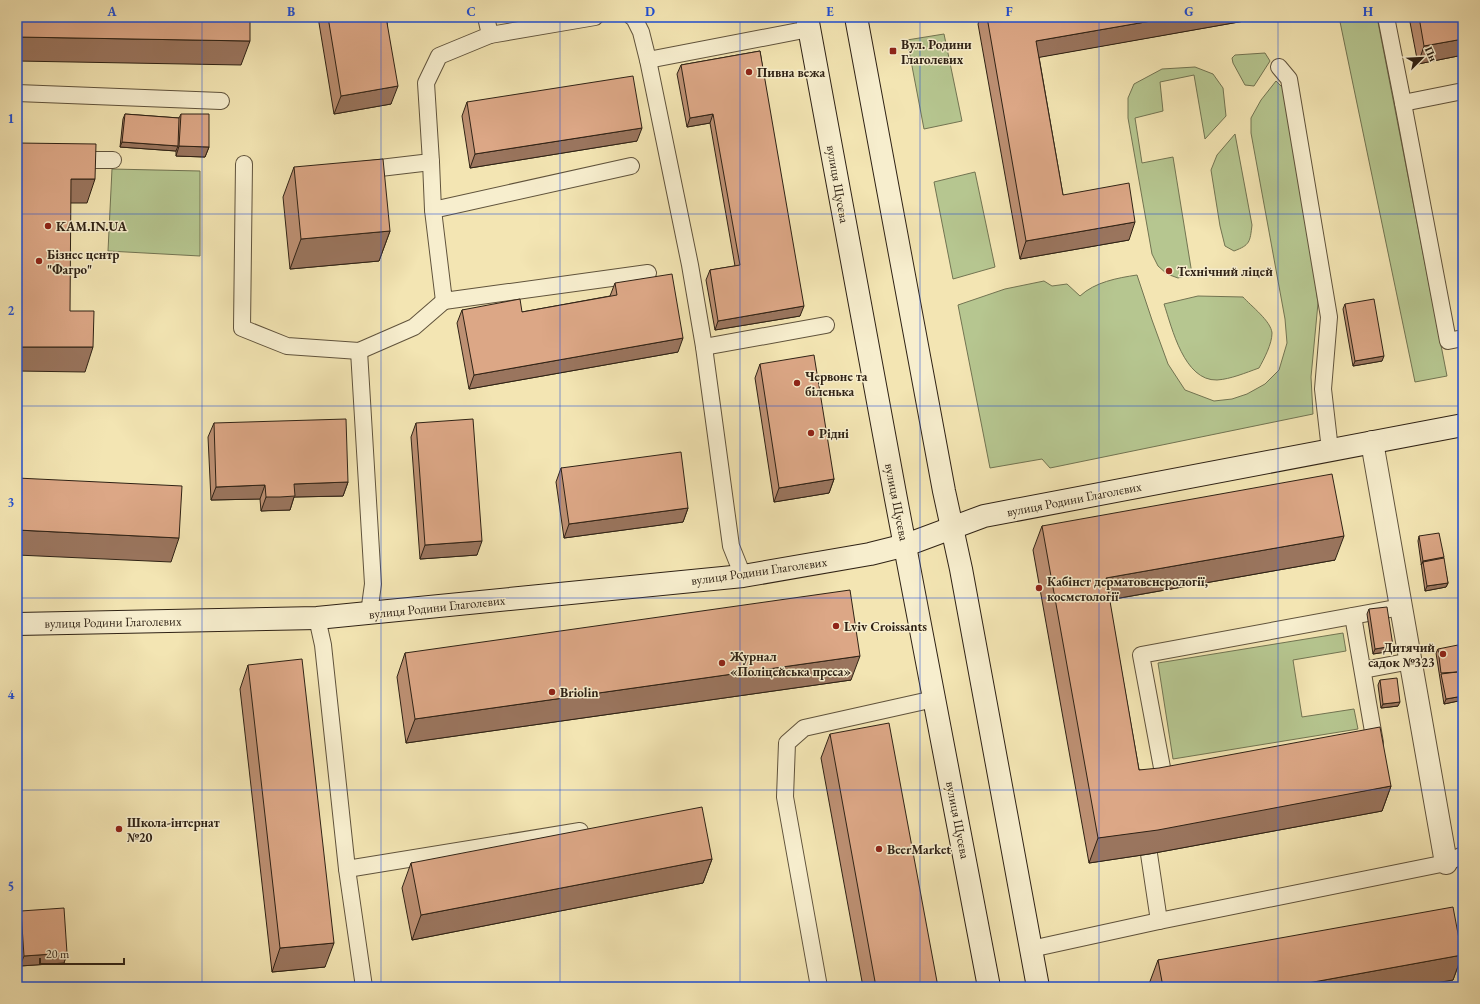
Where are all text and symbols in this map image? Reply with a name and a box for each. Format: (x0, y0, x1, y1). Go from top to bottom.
text: A (106, 3, 117, 20)
text: B (287, 3, 295, 20)
text: C (466, 3, 476, 20)
text: D (645, 3, 655, 20)
text: E (826, 3, 834, 20)
text: F (1005, 3, 1013, 20)
text: G (1184, 3, 1194, 20)
text: H (1363, 3, 1374, 20)
place label: Вул. Родини Глаголєвих (901, 36, 972, 68)
north arrow (1402, 38, 1442, 78)
text: Пн (1422, 44, 1441, 64)
marker: Вул. Родини Глаголєвих (888, 46, 898, 56)
place label: Пивна вежа (757, 64, 825, 81)
marker: Пивна вежа (744, 67, 754, 77)
text: 1 (8, 110, 15, 127)
street label: вулиця Щусєва (823, 144, 853, 225)
place label: KAM.IN.UA (56, 218, 127, 235)
marker: KAM.IN.UA (43, 221, 53, 231)
place label: Бізнес центр "Фагро" (47, 246, 119, 278)
marker: Бізнес центр "Фагро" (34, 256, 44, 266)
place label: Технічний ліцей (1177, 263, 1273, 280)
marker: Технічний ліцей (1164, 266, 1174, 276)
text: 2 (8, 302, 15, 319)
place label: Червоне та біленька (805, 368, 868, 400)
marker: Червоне та біленька (792, 378, 802, 388)
place label: Рідні (819, 425, 849, 442)
marker: Рідні (806, 428, 816, 438)
street label: вулиця Щусєва (881, 462, 913, 543)
street label: вулиця Родини Глаголєвих (1005, 478, 1143, 520)
text: 3 (8, 494, 15, 511)
street label: вулиця Родини Глаголєвих (690, 553, 828, 589)
place label: Кабінет дерматовенерології, косметології (1047, 573, 1208, 605)
marker: Кабінет дерматовенерології, косметології (1034, 583, 1044, 593)
street label: вулиця Родини Глаголєвих (368, 591, 506, 623)
street label: вулиця Родини Глаголєвих (44, 612, 182, 632)
place label: Lviv Croissants (844, 618, 927, 635)
marker: Lviv Croissants (831, 621, 841, 631)
place label: Дитячий садок №323 (1368, 639, 1435, 671)
place label: Журнал «Поліцейська преса» (729, 648, 851, 680)
marker: Дитячий садок №323 (1438, 649, 1448, 659)
marker: Журнал «Поліцейська преса» (717, 658, 727, 668)
place label: Briolin (560, 684, 599, 701)
text: 4 (8, 686, 15, 703)
marker: Briolin (547, 687, 557, 697)
street label: вулиця Щусєва (942, 780, 974, 861)
place label: Школа-інтернат №20 (127, 814, 220, 846)
marker: Школа-інтернат №20 (114, 824, 124, 834)
place label: BeerMarket (887, 841, 951, 858)
marker: BeerMarket (874, 844, 884, 854)
text: 5 (8, 878, 14, 895)
scale bar (40, 940, 124, 966)
text: 20 m (46, 946, 70, 962)

